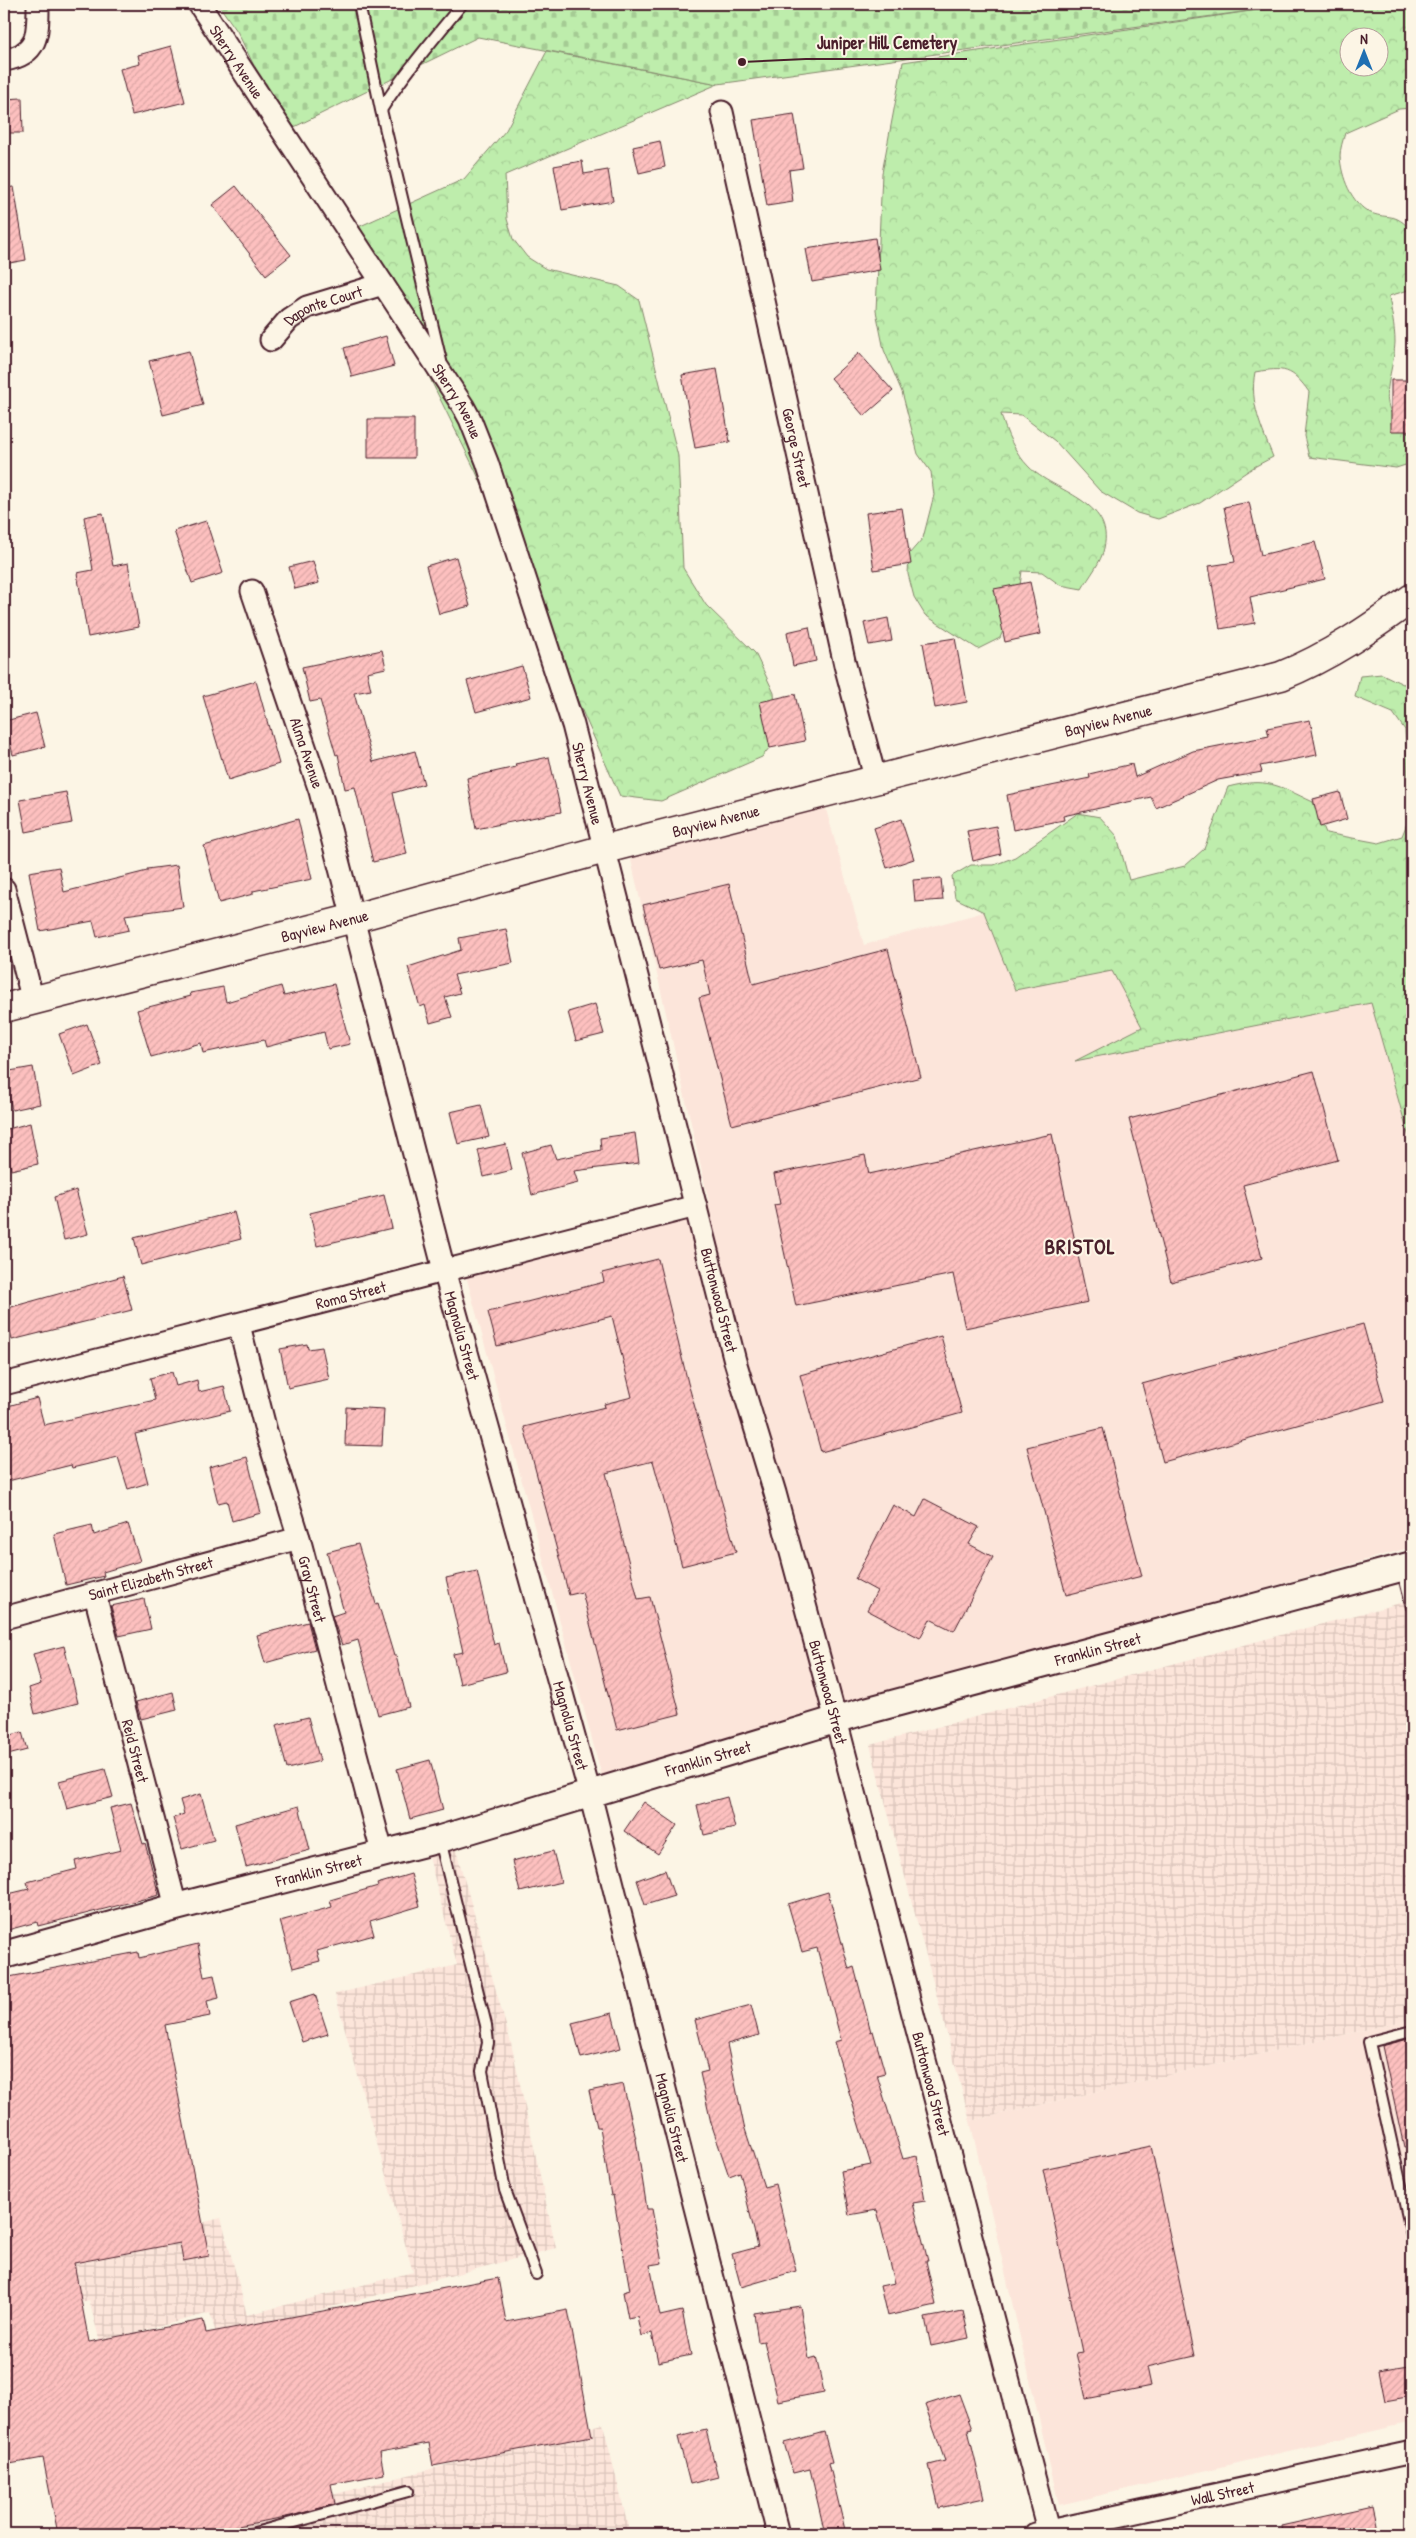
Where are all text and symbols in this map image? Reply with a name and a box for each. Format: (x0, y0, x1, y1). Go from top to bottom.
street label: Sherry Avenue (205, 21, 269, 103)
callout: Juniper Hill Cemetery (806, 26, 967, 59)
north arrow (1338, 28, 1388, 78)
text: N (1360, 29, 1368, 48)
text: Juniper Hill Cemetery (817, 30, 958, 56)
street label: Daponte Court (278, 280, 366, 329)
street label: Sherry Avenue (427, 359, 488, 442)
street label: George Street (777, 406, 816, 490)
street label: Bayview Avenue (1062, 698, 1155, 742)
street label: Alma Avenue (285, 715, 329, 792)
street label: Sherry Avenue (567, 740, 609, 827)
street label: Bayview Avenue (670, 799, 762, 842)
street label: Bayview Avenue (279, 903, 371, 947)
district label: BRISTOL (1044, 1232, 1116, 1261)
street label: Buttonwood Street (696, 1246, 743, 1355)
street label: Roma Street (313, 1275, 389, 1314)
street label: Magnolia Street (439, 1288, 485, 1383)
street label: Saint Elizabeth Street (86, 1551, 216, 1606)
street label: Gray Street (293, 1553, 332, 1625)
street label: Franklin Street (1051, 1627, 1144, 1671)
street label: Buttonwood Street (804, 1638, 853, 1747)
street label: Magnolia Street (548, 1678, 594, 1773)
street label: Reid Street (117, 1717, 154, 1785)
street label: Franklin Street (661, 1735, 754, 1782)
street label: Franklin Street (272, 1848, 365, 1892)
street label: Buttonwood Street (907, 2029, 955, 2139)
street label: Magnolia Street (650, 2071, 694, 2165)
street label: Wall Street (1189, 2476, 1257, 2511)

